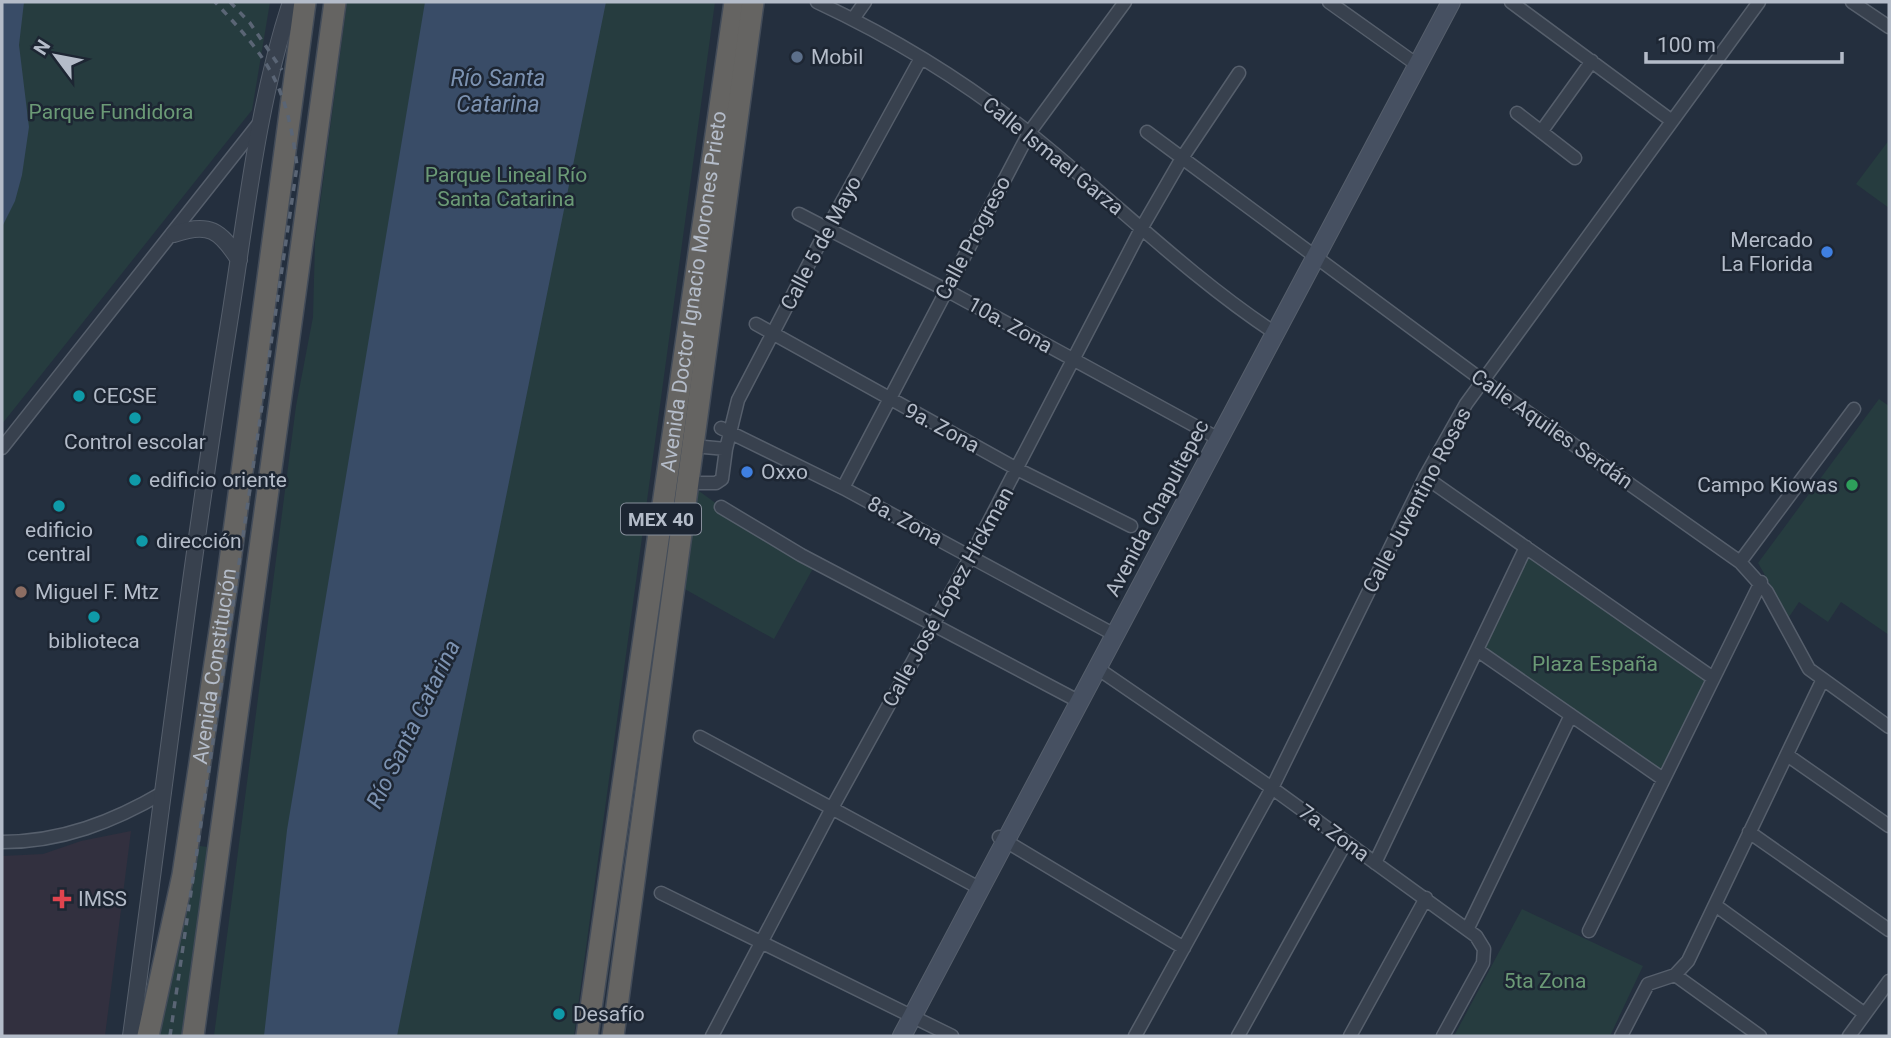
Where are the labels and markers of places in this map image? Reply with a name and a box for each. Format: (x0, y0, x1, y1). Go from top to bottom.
place label: Mobil (811, 45, 863, 69)
marker: Mobil (789, 49, 805, 65)
place label: Mercado La Florida (1721, 228, 1813, 276)
marker: Mercado La Florida (1819, 244, 1835, 260)
place label: CECSE (93, 384, 157, 408)
marker: CECSE (71, 388, 87, 404)
marker: Control escolar (127, 410, 143, 426)
place label: Control escolar (64, 430, 206, 454)
place label: Oxxo (761, 460, 808, 484)
marker: Oxxo (739, 464, 755, 480)
place label: edificio oriente (149, 468, 287, 492)
marker: edificio oriente (127, 472, 143, 488)
place label: Campo Kiowas (1697, 473, 1838, 497)
marker: Campo Kiowas (1844, 477, 1860, 493)
marker: edificio central (51, 498, 67, 514)
place label: edificio central (25, 518, 93, 566)
place label: dirección (156, 529, 242, 553)
marker: dirección (134, 533, 150, 549)
place label: Miguel F. Mtz (35, 580, 159, 604)
marker: Miguel F. Mtz (13, 584, 29, 600)
marker: biblioteca (86, 609, 102, 625)
place label: biblioteca (48, 629, 140, 653)
place label: IMSS (78, 887, 127, 911)
marker: IMSS (52, 889, 72, 909)
place label: Desafío (573, 1002, 645, 1026)
marker: Desafío (551, 1006, 567, 1022)

